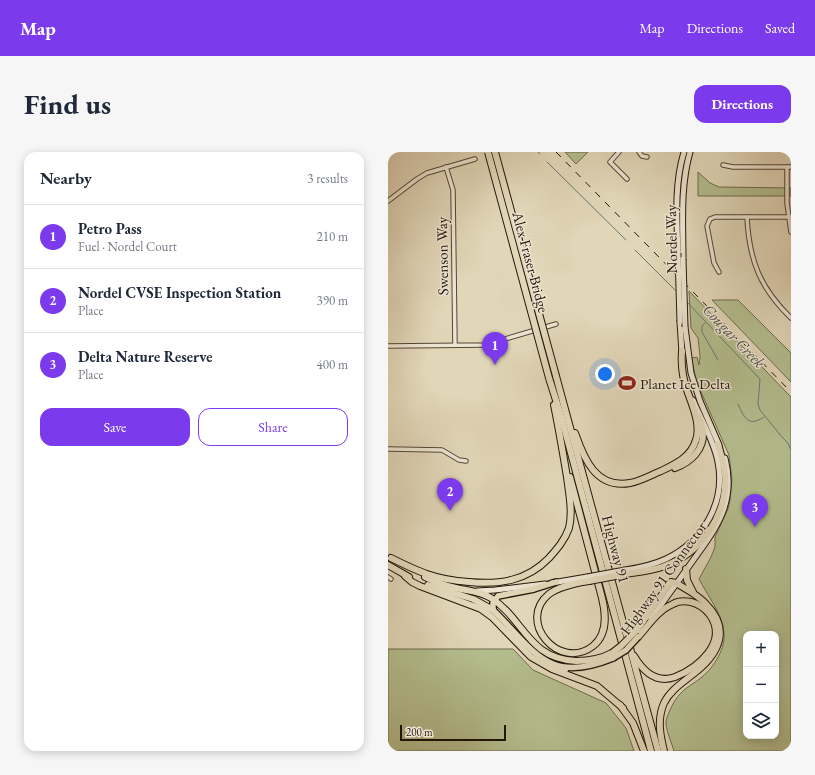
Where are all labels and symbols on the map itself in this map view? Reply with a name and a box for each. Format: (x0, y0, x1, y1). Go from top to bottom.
street label: Nordel Way (661, 204, 681, 274)
street label: Alex Fraser Bridge (508, 208, 554, 315)
street label: Swenson Way (432, 216, 452, 295)
water label: Cougar Creek (698, 299, 770, 373)
pin: 1 (482, 332, 508, 365)
your location (595, 364, 615, 384)
sports icon: Planet Ice Delta (617, 373, 637, 393)
place label: Planet Ice Delta (640, 374, 731, 393)
pin: 2 (437, 478, 463, 511)
pin: 3 (742, 494, 768, 527)
street label: Highway 91 (598, 513, 634, 585)
street label: Highway 91 Connector (616, 518, 710, 638)
scale bar (400, 723, 506, 742)

